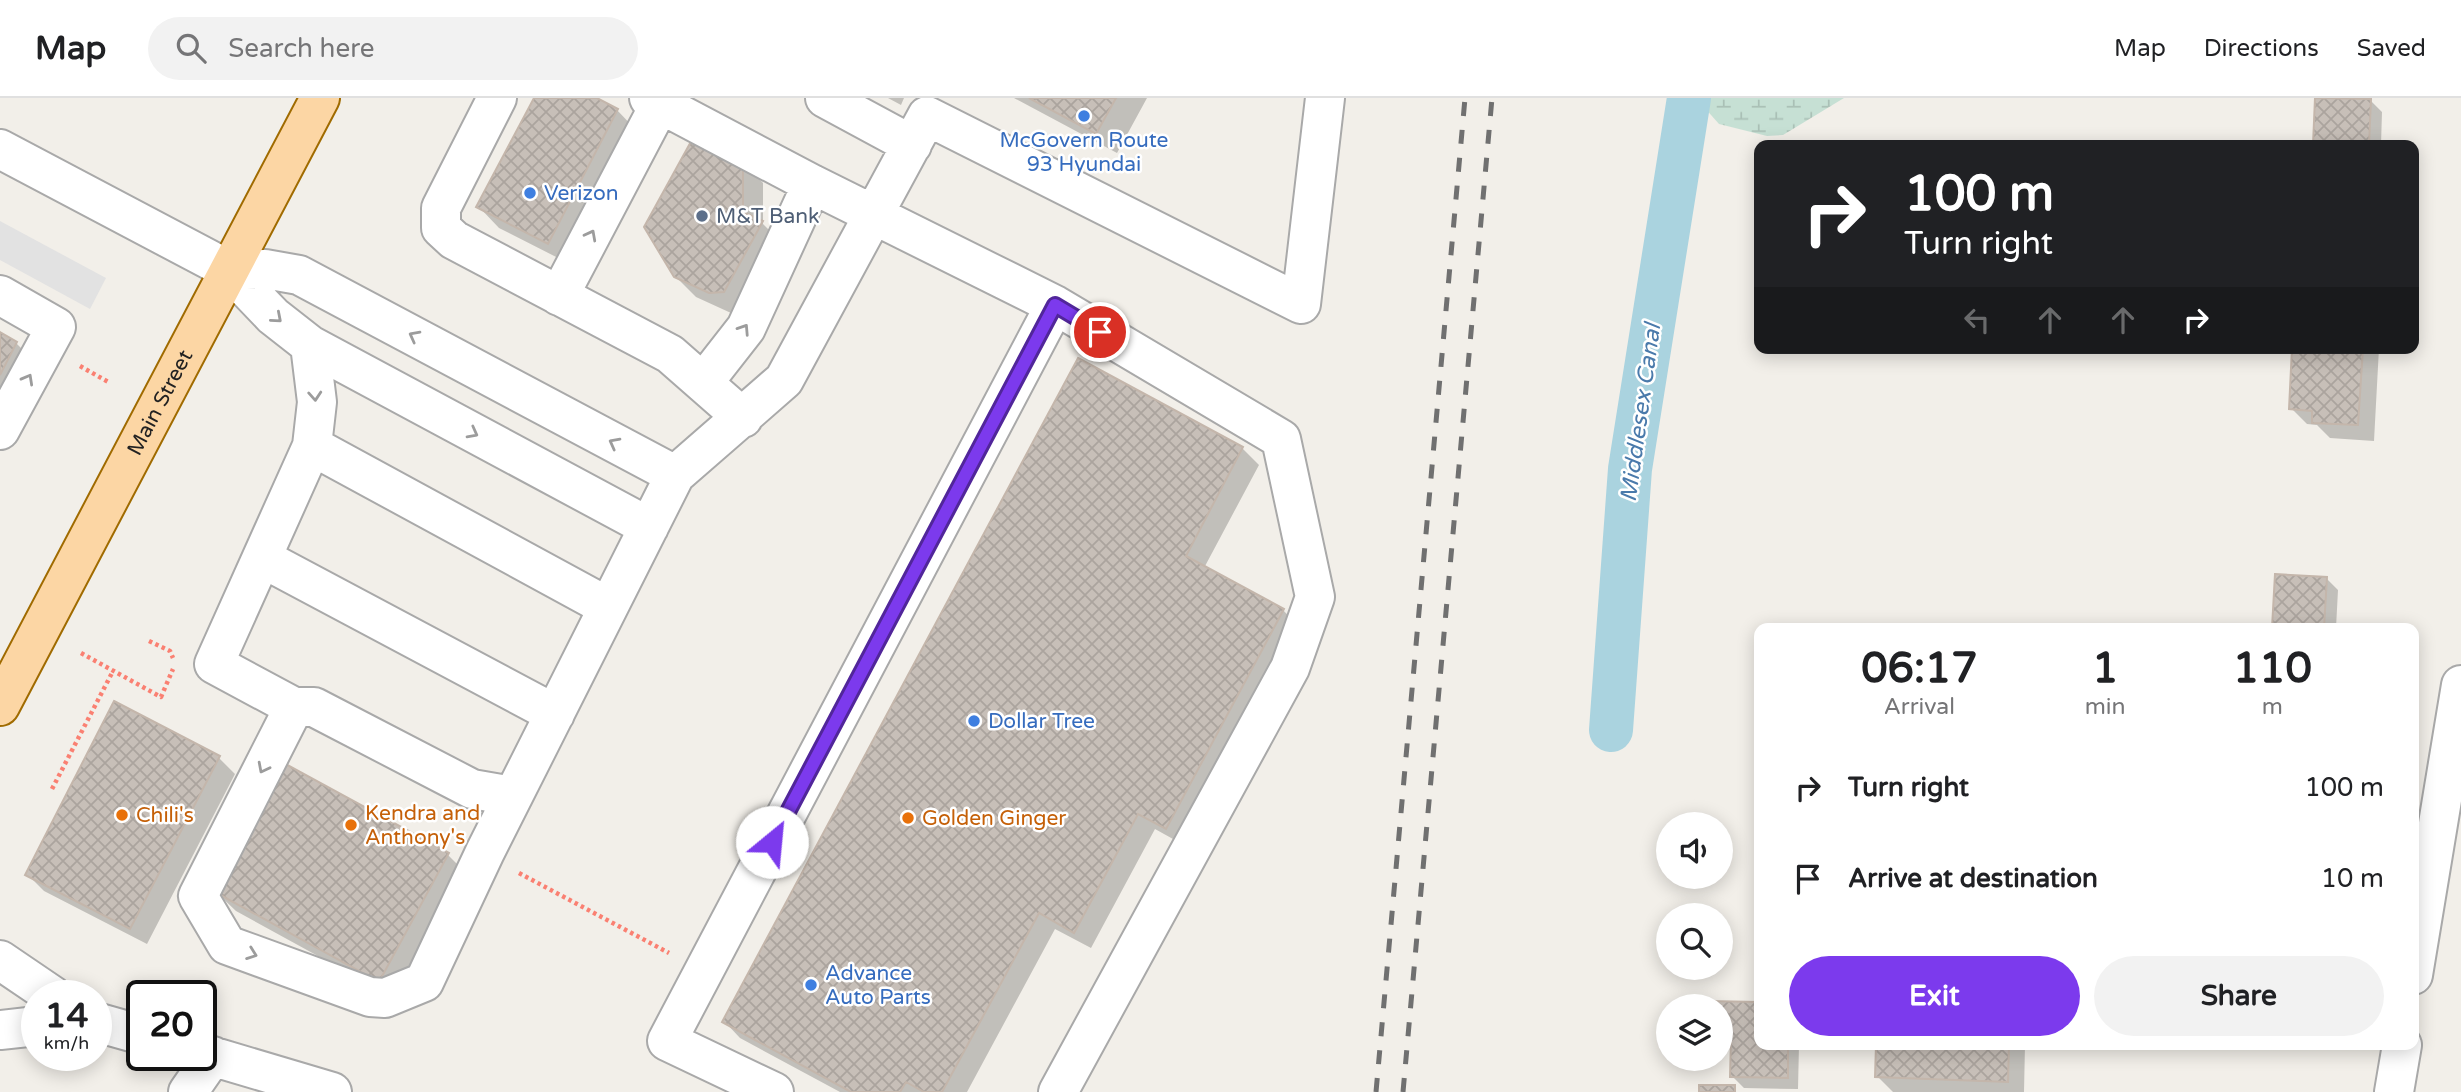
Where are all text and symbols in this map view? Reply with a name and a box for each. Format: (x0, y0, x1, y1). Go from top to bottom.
search box (148, 17, 638, 80)
text: Map (35, 29, 106, 68)
icon: search (172, 29, 210, 67)
text: Search here (228, 33, 374, 64)
text: Map (2114, 34, 2166, 63)
text: Directions (2204, 34, 2319, 63)
text: Saved (2357, 34, 2426, 63)
marker: McGovern Route 93 Hyundai (1076, 108, 1092, 124)
place label: McGovern Route 93 Hyundai (1000, 128, 1169, 177)
text: 100 m (1904, 165, 2054, 224)
icon: right (1789, 168, 1880, 259)
place label: Verizon (544, 181, 619, 206)
marker: Verizon (522, 185, 538, 201)
place label: M&T Bank (716, 204, 820, 229)
marker: M&T Bank (694, 208, 710, 224)
text: Turn right (1904, 225, 2053, 263)
one-way arrow (583, 230, 596, 242)
icon: left (1958, 301, 1996, 339)
icon: ahead (2031, 301, 2069, 339)
icon: ahead (2104, 301, 2142, 339)
icon: right (2177, 301, 2215, 339)
pin (1070, 302, 1130, 362)
one-way arrow (269, 310, 282, 322)
icon: arrive (1081, 313, 1119, 351)
water label: Middlesex Canal (1615, 320, 1668, 504)
one-way arrow (736, 323, 749, 336)
one-way arrow (408, 331, 421, 344)
street label: Main Street (122, 345, 198, 459)
one-way arrow (20, 374, 33, 386)
one-way arrow (308, 390, 323, 401)
one-way arrow (466, 425, 478, 438)
one-way arrow (609, 438, 622, 451)
text: 06:17 (1861, 643, 1978, 694)
text: 1 (2092, 643, 2118, 694)
text: 110 (2233, 643, 2312, 694)
text: Arrival (1884, 693, 1955, 721)
text: min (2085, 693, 2126, 721)
text: m (2262, 693, 2283, 721)
place label: Dollar Tree (988, 709, 1095, 734)
marker: Dollar Tree (966, 713, 982, 729)
one-way arrow (257, 761, 271, 773)
icon: right (1789, 769, 1827, 807)
text: Turn right (1848, 772, 1969, 803)
text: 100 m (2304, 772, 2384, 803)
place label: Kendra and Anthony's (365, 801, 480, 850)
place label: Chili's (136, 803, 194, 828)
position arrow (735, 805, 809, 879)
place label: Golden Ginger (922, 806, 1066, 831)
marker: Chili's (114, 807, 130, 823)
marker: Golden Ginger (900, 810, 916, 826)
map controls (1656, 812, 1733, 1071)
button: sound (1656, 812, 1733, 889)
marker: Kendra and Anthony's (343, 817, 359, 833)
icon: arrive (1789, 860, 1827, 898)
text: Arrive at destination (1848, 863, 2098, 894)
text: 10 m (2321, 863, 2384, 894)
button: search (1656, 903, 1733, 980)
one-way arrow (246, 946, 258, 960)
button: Exit (1789, 956, 2080, 1036)
button: Share (2094, 956, 2384, 1036)
place label: Advance Auto Parts (825, 961, 931, 1010)
marker: Advance Auto Parts (803, 977, 819, 993)
speed limit sign: 20 (126, 980, 217, 1071)
button: layers (1656, 994, 1733, 1071)
text: 14 (45, 995, 88, 1037)
text: km/h (44, 1032, 89, 1054)

